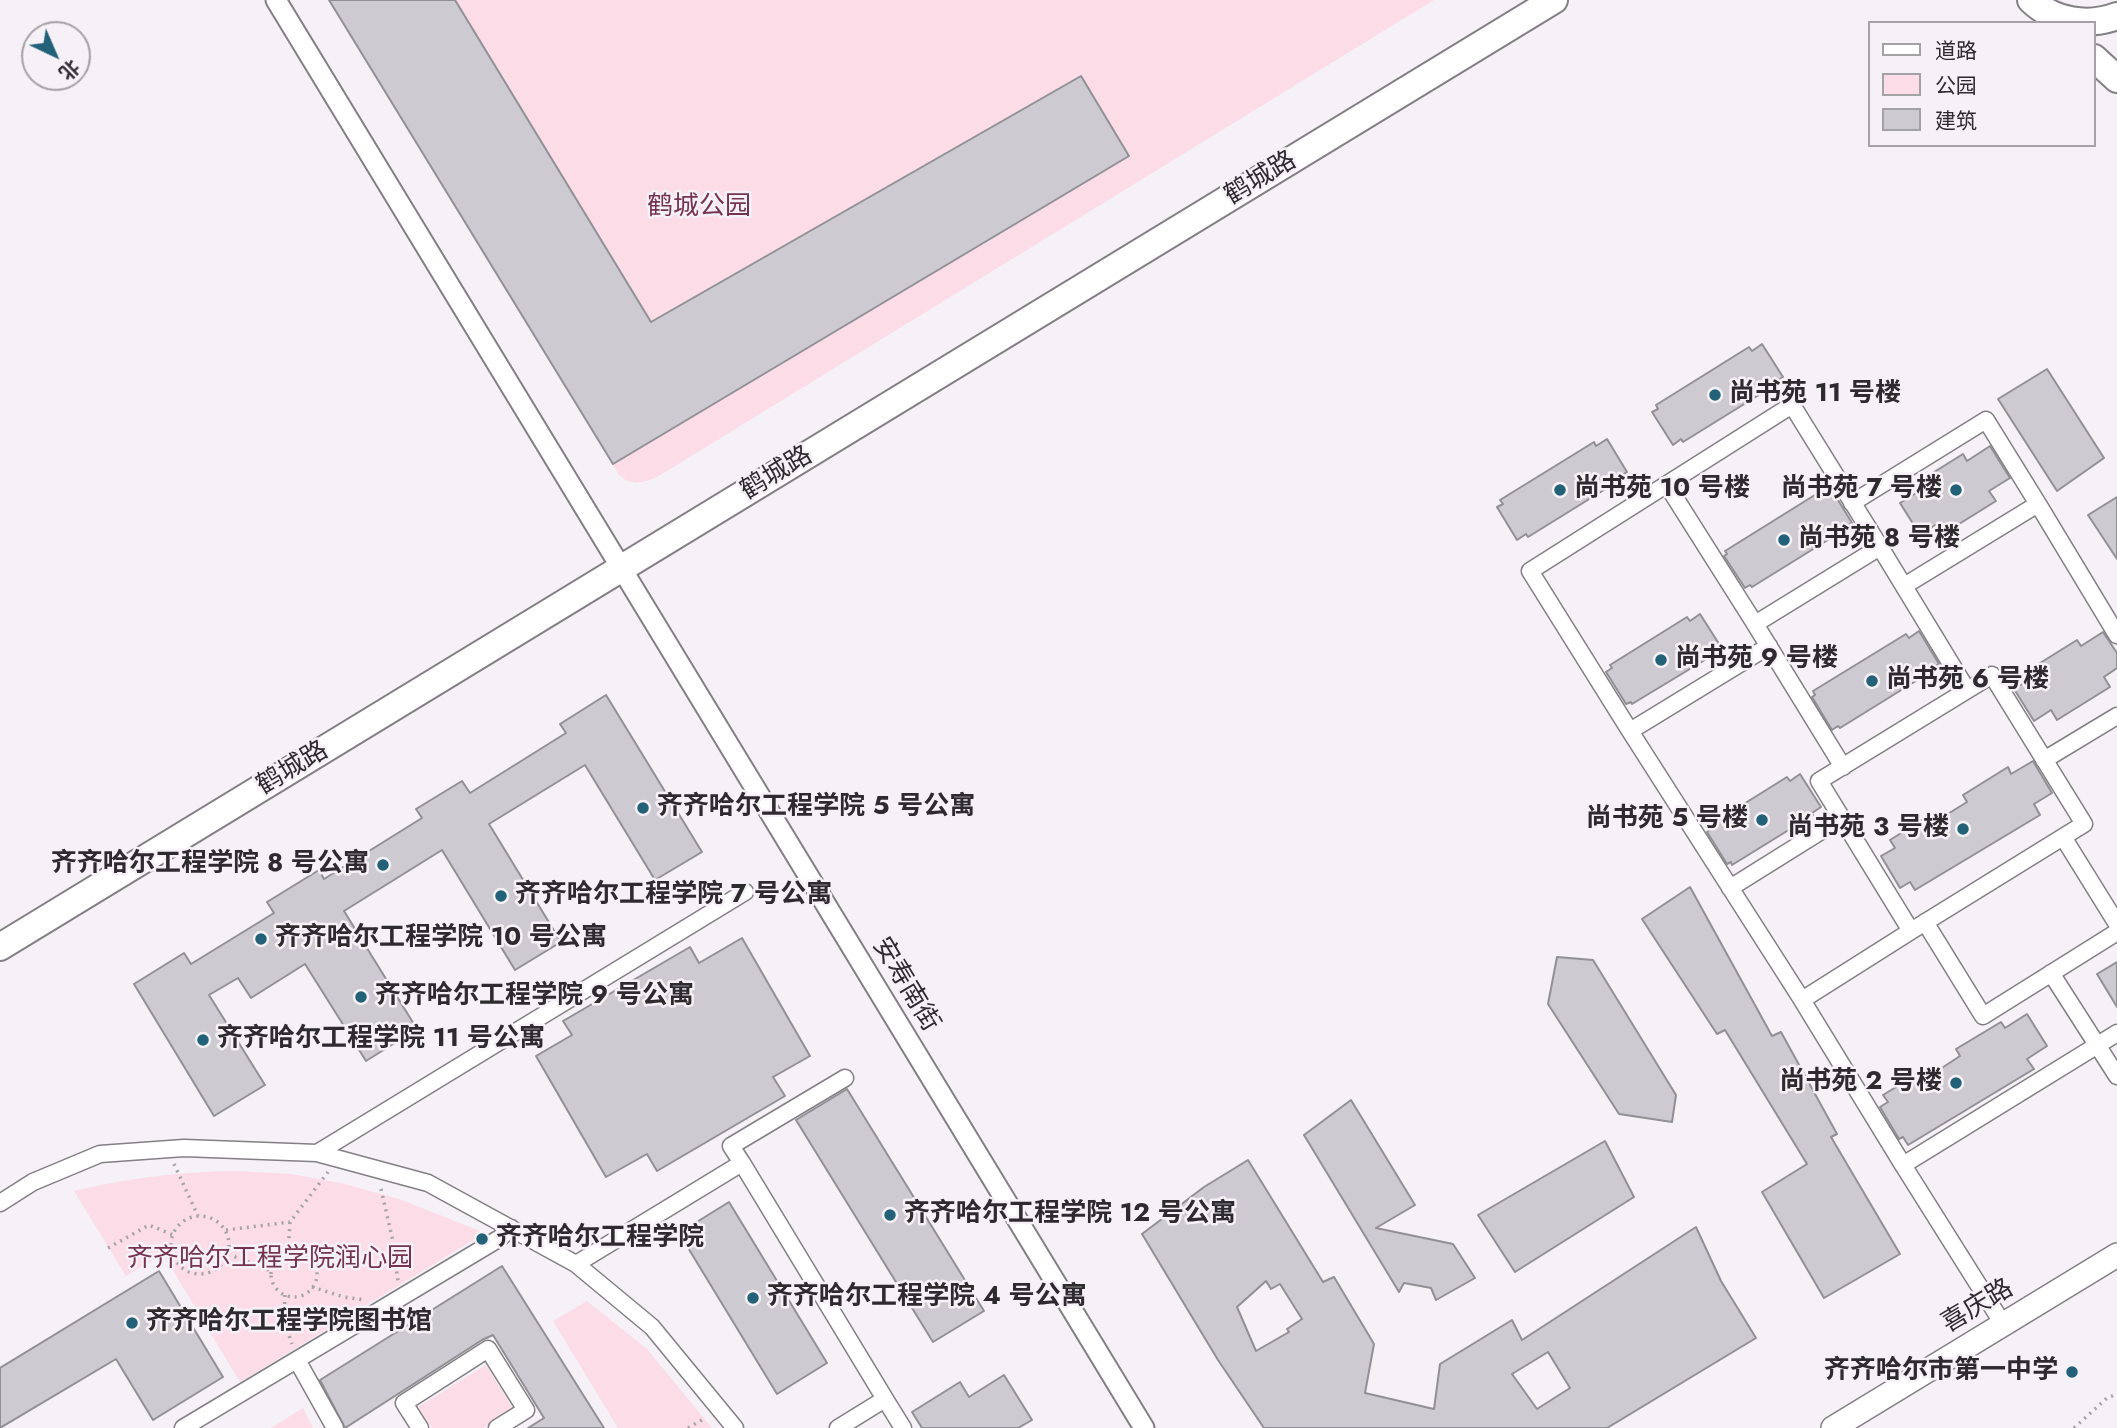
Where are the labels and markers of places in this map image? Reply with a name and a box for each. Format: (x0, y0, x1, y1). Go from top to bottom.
place label: 尚书苑 11 号楼 (1729, 379, 1901, 411)
marker: 尚书苑 11 号楼 (1707, 387, 1723, 403)
place label: 尚书苑 10 号楼 (1574, 474, 1750, 506)
place label: 尚书苑 7 号楼 (1781, 474, 1942, 506)
marker: 尚书苑 10 号楼 (1552, 482, 1568, 498)
marker: 尚书苑 7 号楼 (1948, 482, 1964, 498)
place label: 尚书苑 8 号楼 (1798, 524, 1960, 556)
marker: 尚书苑 8 号楼 (1776, 532, 1792, 548)
place label: 尚书苑 9 号楼 (1675, 644, 1838, 676)
marker: 尚书苑 9 号楼 (1653, 652, 1669, 668)
place label: 尚书苑 6 号楼 (1886, 665, 2049, 697)
marker: 尚书苑 6 号楼 (1864, 673, 1880, 689)
place label: 齐齐哈尔工程学院 5 号公寓 (657, 792, 975, 824)
marker: 齐齐哈尔工程学院 5 号公寓 (635, 800, 651, 816)
place label: 尚书苑 5 号楼 (1586, 804, 1748, 836)
marker: 尚书苑 5 号楼 (1754, 812, 1770, 828)
place label: 尚书苑 3 号楼 (1787, 813, 1949, 845)
marker: 尚书苑 3 号楼 (1955, 821, 1971, 837)
place label: 齐齐哈尔工程学院 8 号公寓 (51, 849, 369, 881)
marker: 齐齐哈尔工程学院 8 号公寓 (375, 857, 391, 873)
place label: 齐齐哈尔工程学院 7 号公寓 (515, 880, 832, 912)
marker: 齐齐哈尔工程学院 7 号公寓 (493, 888, 509, 904)
place label: 齐齐哈尔工程学院 10 号公寓 (275, 923, 607, 955)
marker: 齐齐哈尔工程学院 10 号公寓 (253, 931, 269, 947)
place label: 齐齐哈尔工程学院 9 号公寓 (375, 981, 694, 1013)
marker: 齐齐哈尔工程学院 9 号公寓 (353, 989, 369, 1005)
place label: 齐齐哈尔工程学院 11 号公寓 (217, 1024, 545, 1056)
marker: 齐齐哈尔工程学院 11 号公寓 (195, 1032, 211, 1048)
place label: 尚书苑 2 号楼 (1779, 1067, 1942, 1099)
marker: 尚书苑 2 号楼 (1948, 1075, 1964, 1091)
place label: 齐齐哈尔工程学院 12 号公寓 (904, 1199, 1236, 1231)
marker: 齐齐哈尔工程学院 12 号公寓 (882, 1207, 898, 1223)
place label: 齐齐哈尔工程学院 (496, 1223, 704, 1255)
marker: 齐齐哈尔工程学院 (474, 1231, 490, 1247)
place label: 齐齐哈尔工程学院 4 号公寓 (767, 1282, 1087, 1314)
marker: 齐齐哈尔工程学院 4 号公寓 (745, 1290, 761, 1306)
place label: 齐齐哈尔工程学院图书馆 (146, 1307, 432, 1339)
marker: 齐齐哈尔工程学院图书馆 (124, 1315, 140, 1331)
place label: 齐齐哈尔市第一中学 (1824, 1356, 2058, 1388)
marker: 齐齐哈尔市第一中学 (2064, 1364, 2080, 1380)

